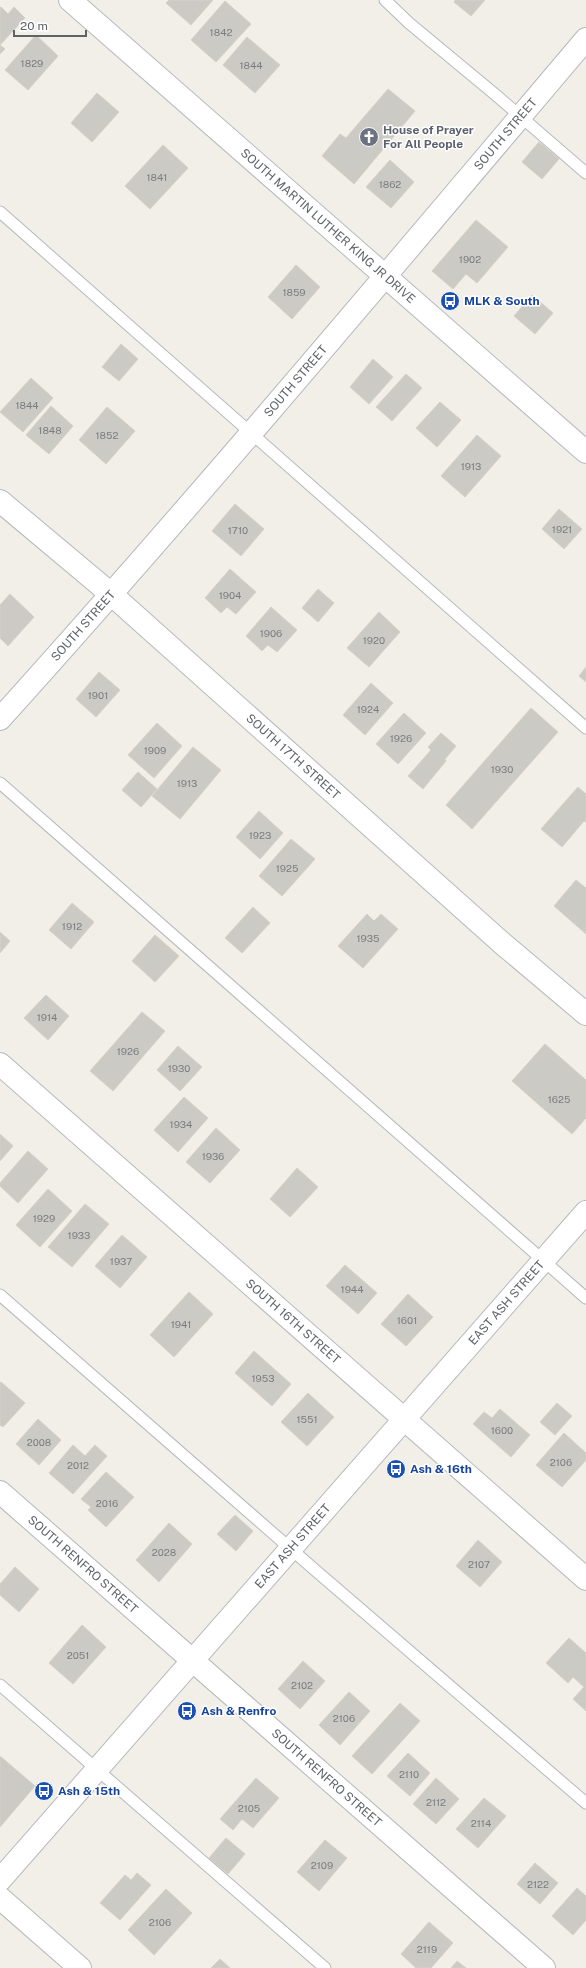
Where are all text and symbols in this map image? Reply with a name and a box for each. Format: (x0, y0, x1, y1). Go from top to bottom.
scale bar (14, 12, 86, 38)
text: 20 m (20, 19, 48, 33)
house number: 1842 (210, 26, 232, 38)
house number: 1829 (21, 57, 43, 69)
house number: 1844 (239, 59, 263, 71)
street label: SOUTH STREET (471, 95, 540, 173)
place label: House of Prayer For All People (383, 123, 474, 151)
church icon: House of Prayer For All People (358, 126, 380, 148)
street label: SOUTH MARTIN LUTHER KING JR DRIVE (238, 146, 418, 306)
house number: 1841 (147, 171, 167, 183)
house number: 1862 (379, 178, 401, 190)
house number: 1902 (459, 253, 481, 265)
house number: 1859 (282, 286, 306, 298)
bus stop icon: MLK & South (439, 290, 461, 312)
place label: MLK & South (464, 294, 540, 308)
street label: SOUTH STREET (261, 343, 330, 420)
house number: 1844 (15, 399, 39, 411)
house number: 1848 (38, 424, 62, 436)
house number: 1852 (96, 429, 118, 441)
house number: 1913 (461, 460, 481, 472)
house number: 1921 (552, 523, 572, 535)
house number: 1710 (228, 524, 248, 536)
street label: SOUTH STREET (48, 588, 118, 664)
house number: 1904 (219, 589, 241, 601)
house number: 1906 (260, 627, 282, 639)
house number: 1920 (363, 634, 385, 646)
house number: 1901 (88, 689, 108, 701)
house number: 1924 (357, 703, 379, 715)
street label: SOUTH 17TH STREET (243, 711, 343, 802)
house number: 1926 (390, 732, 412, 744)
house number: 1909 (144, 744, 166, 756)
house number: 1930 (491, 763, 513, 775)
house number: 1913 (177, 777, 197, 789)
house number: 1923 (249, 829, 271, 841)
house number: 1925 (276, 862, 298, 874)
house number: 1912 (62, 920, 82, 932)
house number: 1935 (357, 932, 379, 944)
house number: 1914 (37, 1011, 57, 1023)
house number: 1926 (117, 1045, 139, 1057)
house number: 1930 (168, 1062, 190, 1074)
house number: 1625 (548, 1093, 570, 1105)
house number: 1934 (170, 1118, 192, 1130)
house number: 1936 (202, 1150, 224, 1162)
house number: 1929 (33, 1212, 55, 1224)
house number: 1933 (68, 1229, 90, 1241)
house number: 1937 (110, 1255, 132, 1267)
street label: EAST ASH STREET (466, 1258, 547, 1348)
street label: SOUTH 16TH STREET (243, 1276, 343, 1367)
house number: 1944 (341, 1283, 363, 1295)
house number: 1601 (397, 1314, 417, 1326)
house number: 1941 (171, 1318, 191, 1330)
house number: 1953 (251, 1372, 275, 1384)
house number: 1551 (297, 1413, 317, 1425)
house number: 1600 (491, 1424, 513, 1436)
house number: 2008 (27, 1436, 51, 1448)
house number: 2106 (550, 1456, 572, 1468)
bus stop icon: Ash & 16th (385, 1458, 407, 1480)
house number: 2012 (67, 1459, 89, 1471)
place label: Ash & 16th (410, 1462, 472, 1476)
house number: 2016 (96, 1497, 118, 1509)
street label: EAST ASH STREET (252, 1501, 334, 1591)
street label: SOUTH RENFRO STREET (25, 1513, 141, 1616)
house number: 2028 (152, 1546, 176, 1558)
house number: 2107 (468, 1558, 490, 1570)
house number: 2051 (67, 1649, 89, 1661)
house number: 2102 (291, 1679, 313, 1691)
bus stop icon: Ash & Renfro (176, 1700, 198, 1722)
place label: Ash & Renfro (201, 1704, 277, 1718)
house number: 2106 (333, 1712, 355, 1724)
street label: SOUTH RENFRO STREET (269, 1726, 384, 1830)
house number: 2110 (399, 1768, 419, 1780)
bus stop icon: Ash & 15th (33, 1780, 55, 1802)
place label: Ash & 15th (58, 1784, 120, 1798)
house number: 2112 (426, 1796, 446, 1808)
house number: 2105 (238, 1802, 260, 1814)
house number: 2114 (471, 1817, 491, 1829)
house number: 2109 (311, 1859, 333, 1871)
house number: 2122 (527, 1878, 549, 1890)
house number: 2106 (149, 1916, 171, 1928)
house number: 2119 (417, 1943, 437, 1955)

